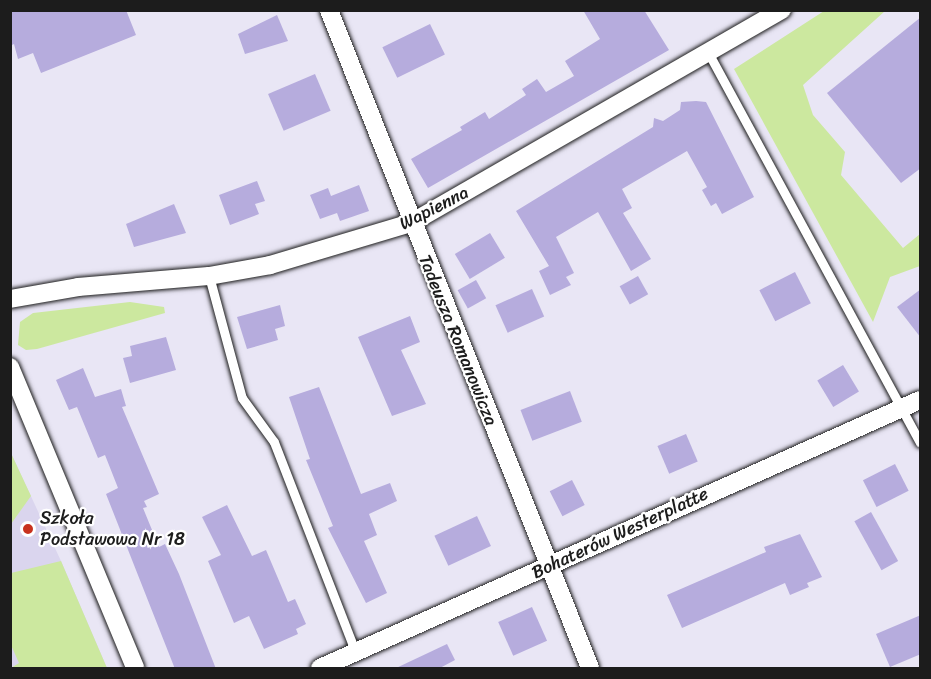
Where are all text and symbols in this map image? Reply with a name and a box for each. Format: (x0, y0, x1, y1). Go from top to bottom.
street label: Wapienna (396, 181, 472, 235)
street label: Tadeusza Romanowicza (414, 252, 502, 428)
street label: Bohaterów Westerplatte (528, 482, 712, 584)
place label: Szkoła Podstawowa Nr 18 (40, 508, 185, 550)
marker: Szkoła Podstawowa Nr 18 (21, 522, 35, 536)

